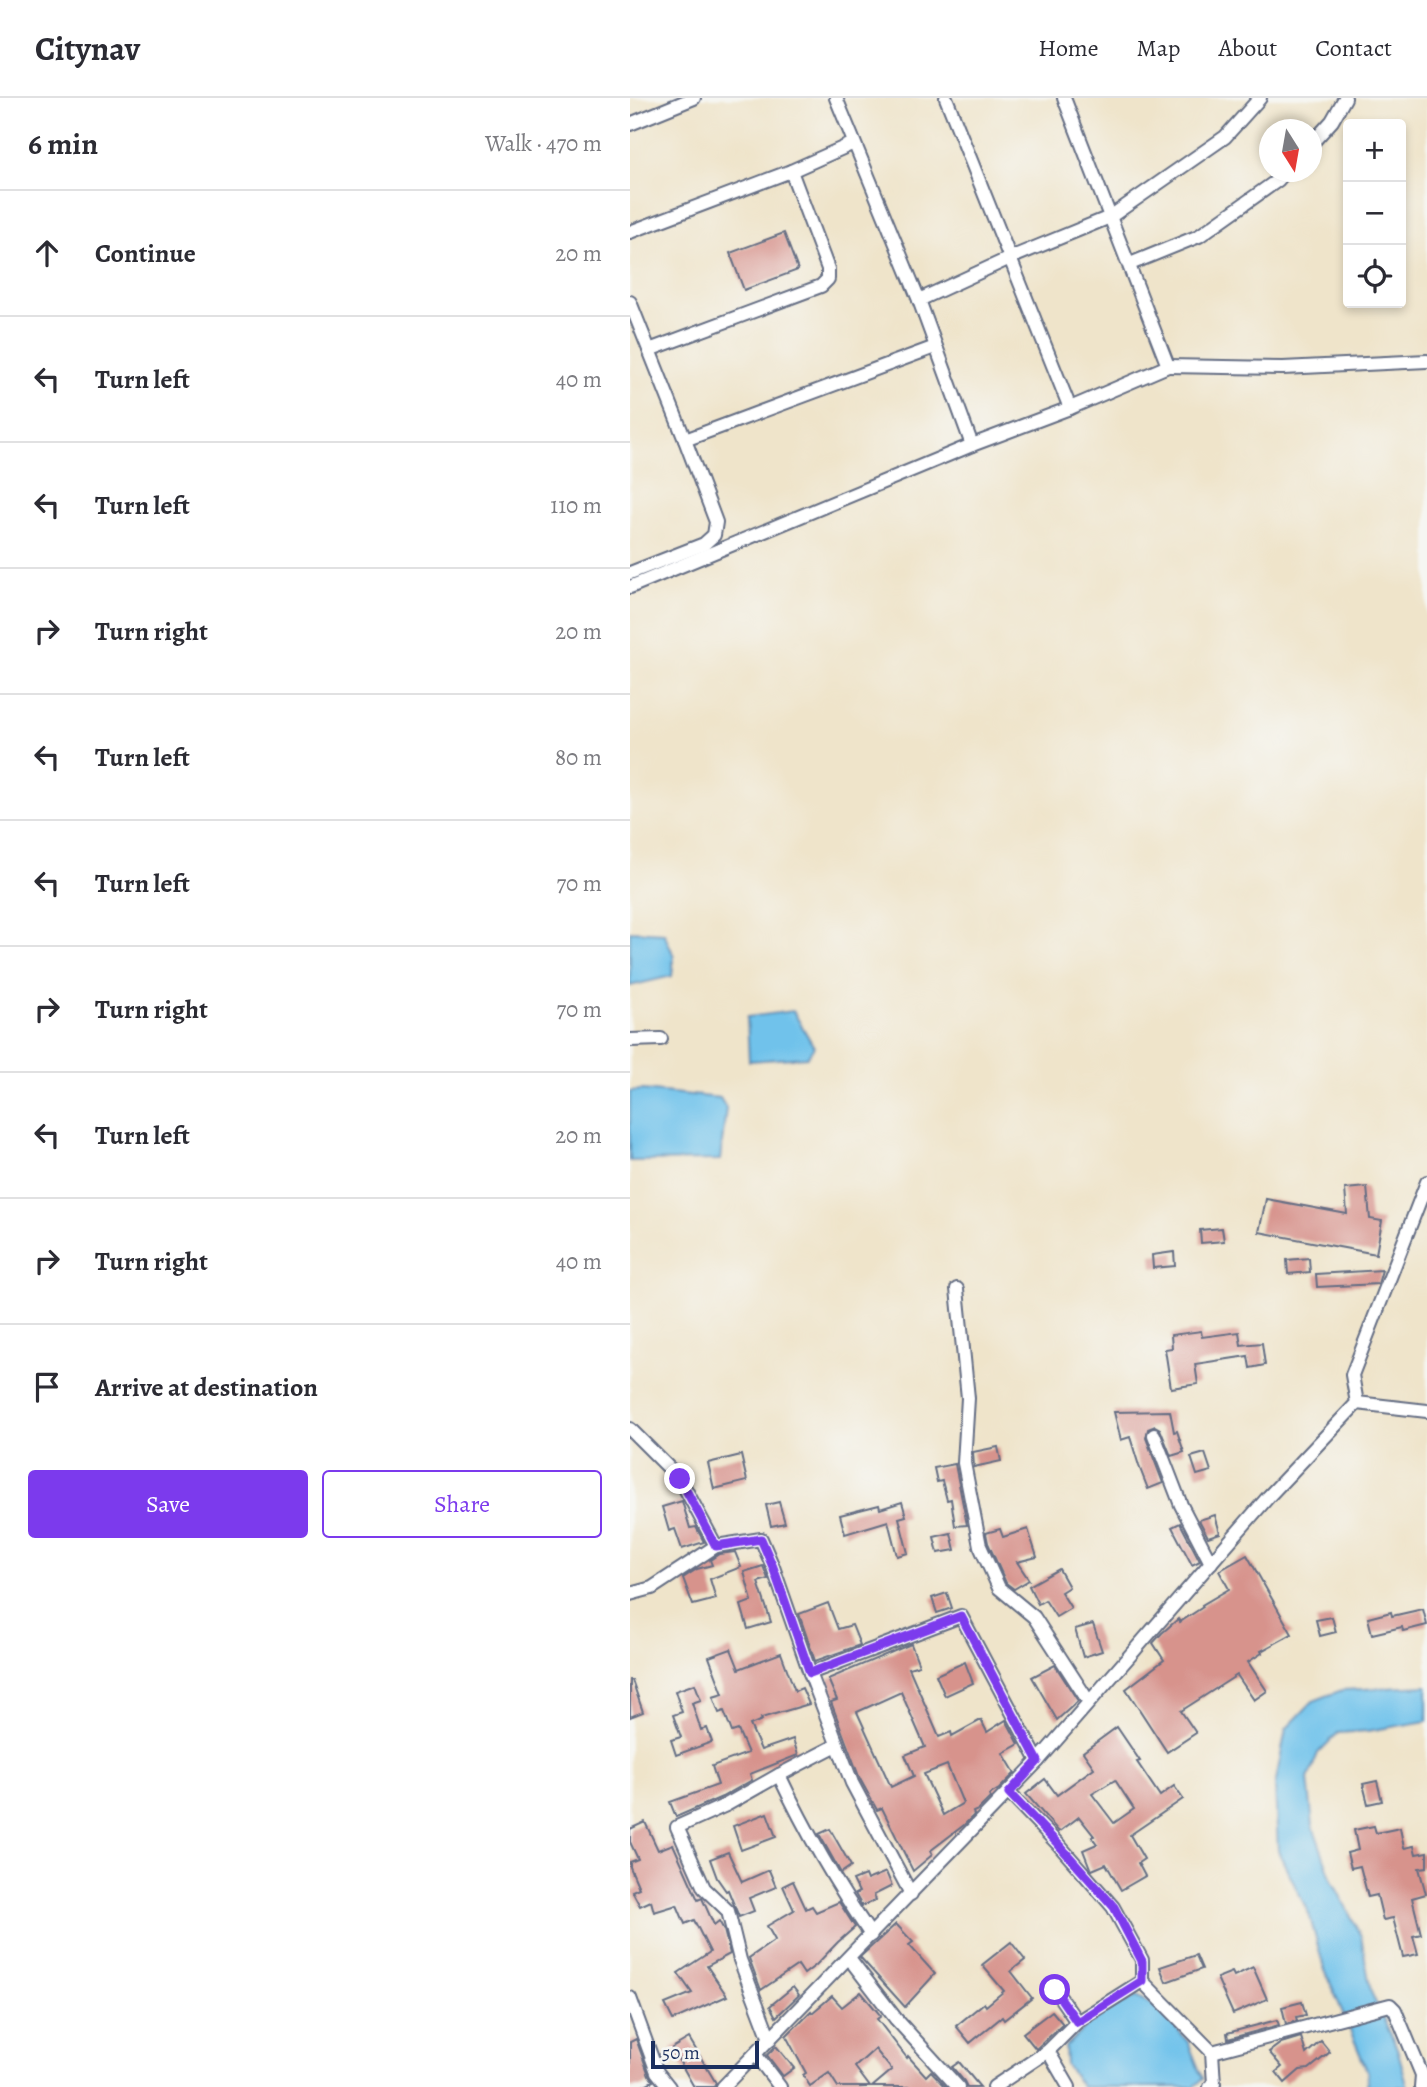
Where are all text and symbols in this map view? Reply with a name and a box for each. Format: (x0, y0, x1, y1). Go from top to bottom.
text: Citynav (35, 26, 140, 71)
text: Home (1038, 32, 1099, 64)
text: Map (1137, 32, 1181, 64)
text: About (1219, 32, 1277, 64)
text: Contact (1315, 32, 1392, 64)
north arrow (1259, 119, 1322, 182)
map controls (1343, 119, 1406, 308)
button: + (1343, 119, 1406, 182)
text: 6 min (28, 124, 98, 164)
text: Walk · 470 m (485, 128, 602, 159)
button: − (1343, 182, 1406, 245)
icon: ahead (28, 234, 66, 272)
text: Continue (95, 236, 196, 271)
text: 20 m (555, 238, 602, 269)
button: locate (1343, 245, 1406, 308)
icon: left (28, 360, 66, 398)
text: Turn left (95, 362, 190, 397)
text: 40 m (556, 364, 602, 395)
icon: left (28, 486, 66, 524)
text: Turn left (95, 488, 190, 523)
text: 110 m (550, 490, 602, 521)
icon: right (28, 612, 66, 650)
text: Turn right (95, 614, 208, 649)
text: 20 m (555, 616, 602, 647)
icon: left (28, 738, 66, 776)
text: Turn left (95, 740, 190, 775)
text: 80 m (555, 742, 602, 773)
icon: left (28, 864, 66, 902)
text: Turn left (95, 866, 190, 901)
text: 70 m (556, 868, 602, 899)
icon: right (28, 990, 66, 1028)
text: Turn right (95, 992, 208, 1027)
text: 70 m (556, 994, 602, 1025)
icon: left (28, 1116, 66, 1154)
text: Turn left (95, 1118, 190, 1153)
text: 20 m (555, 1120, 602, 1151)
icon: right (28, 1242, 66, 1280)
text: Turn right (95, 1244, 208, 1279)
text: 40 m (556, 1246, 602, 1277)
icon: arrive (28, 1368, 66, 1406)
text: Arrive at destination (95, 1370, 318, 1405)
route end (664, 1463, 695, 1494)
button: Save (28, 1470, 308, 1538)
button: Share (322, 1470, 602, 1538)
route start (1039, 1974, 1070, 2005)
scale bar (651, 2038, 760, 2070)
text: 50 m (662, 2040, 700, 2066)

